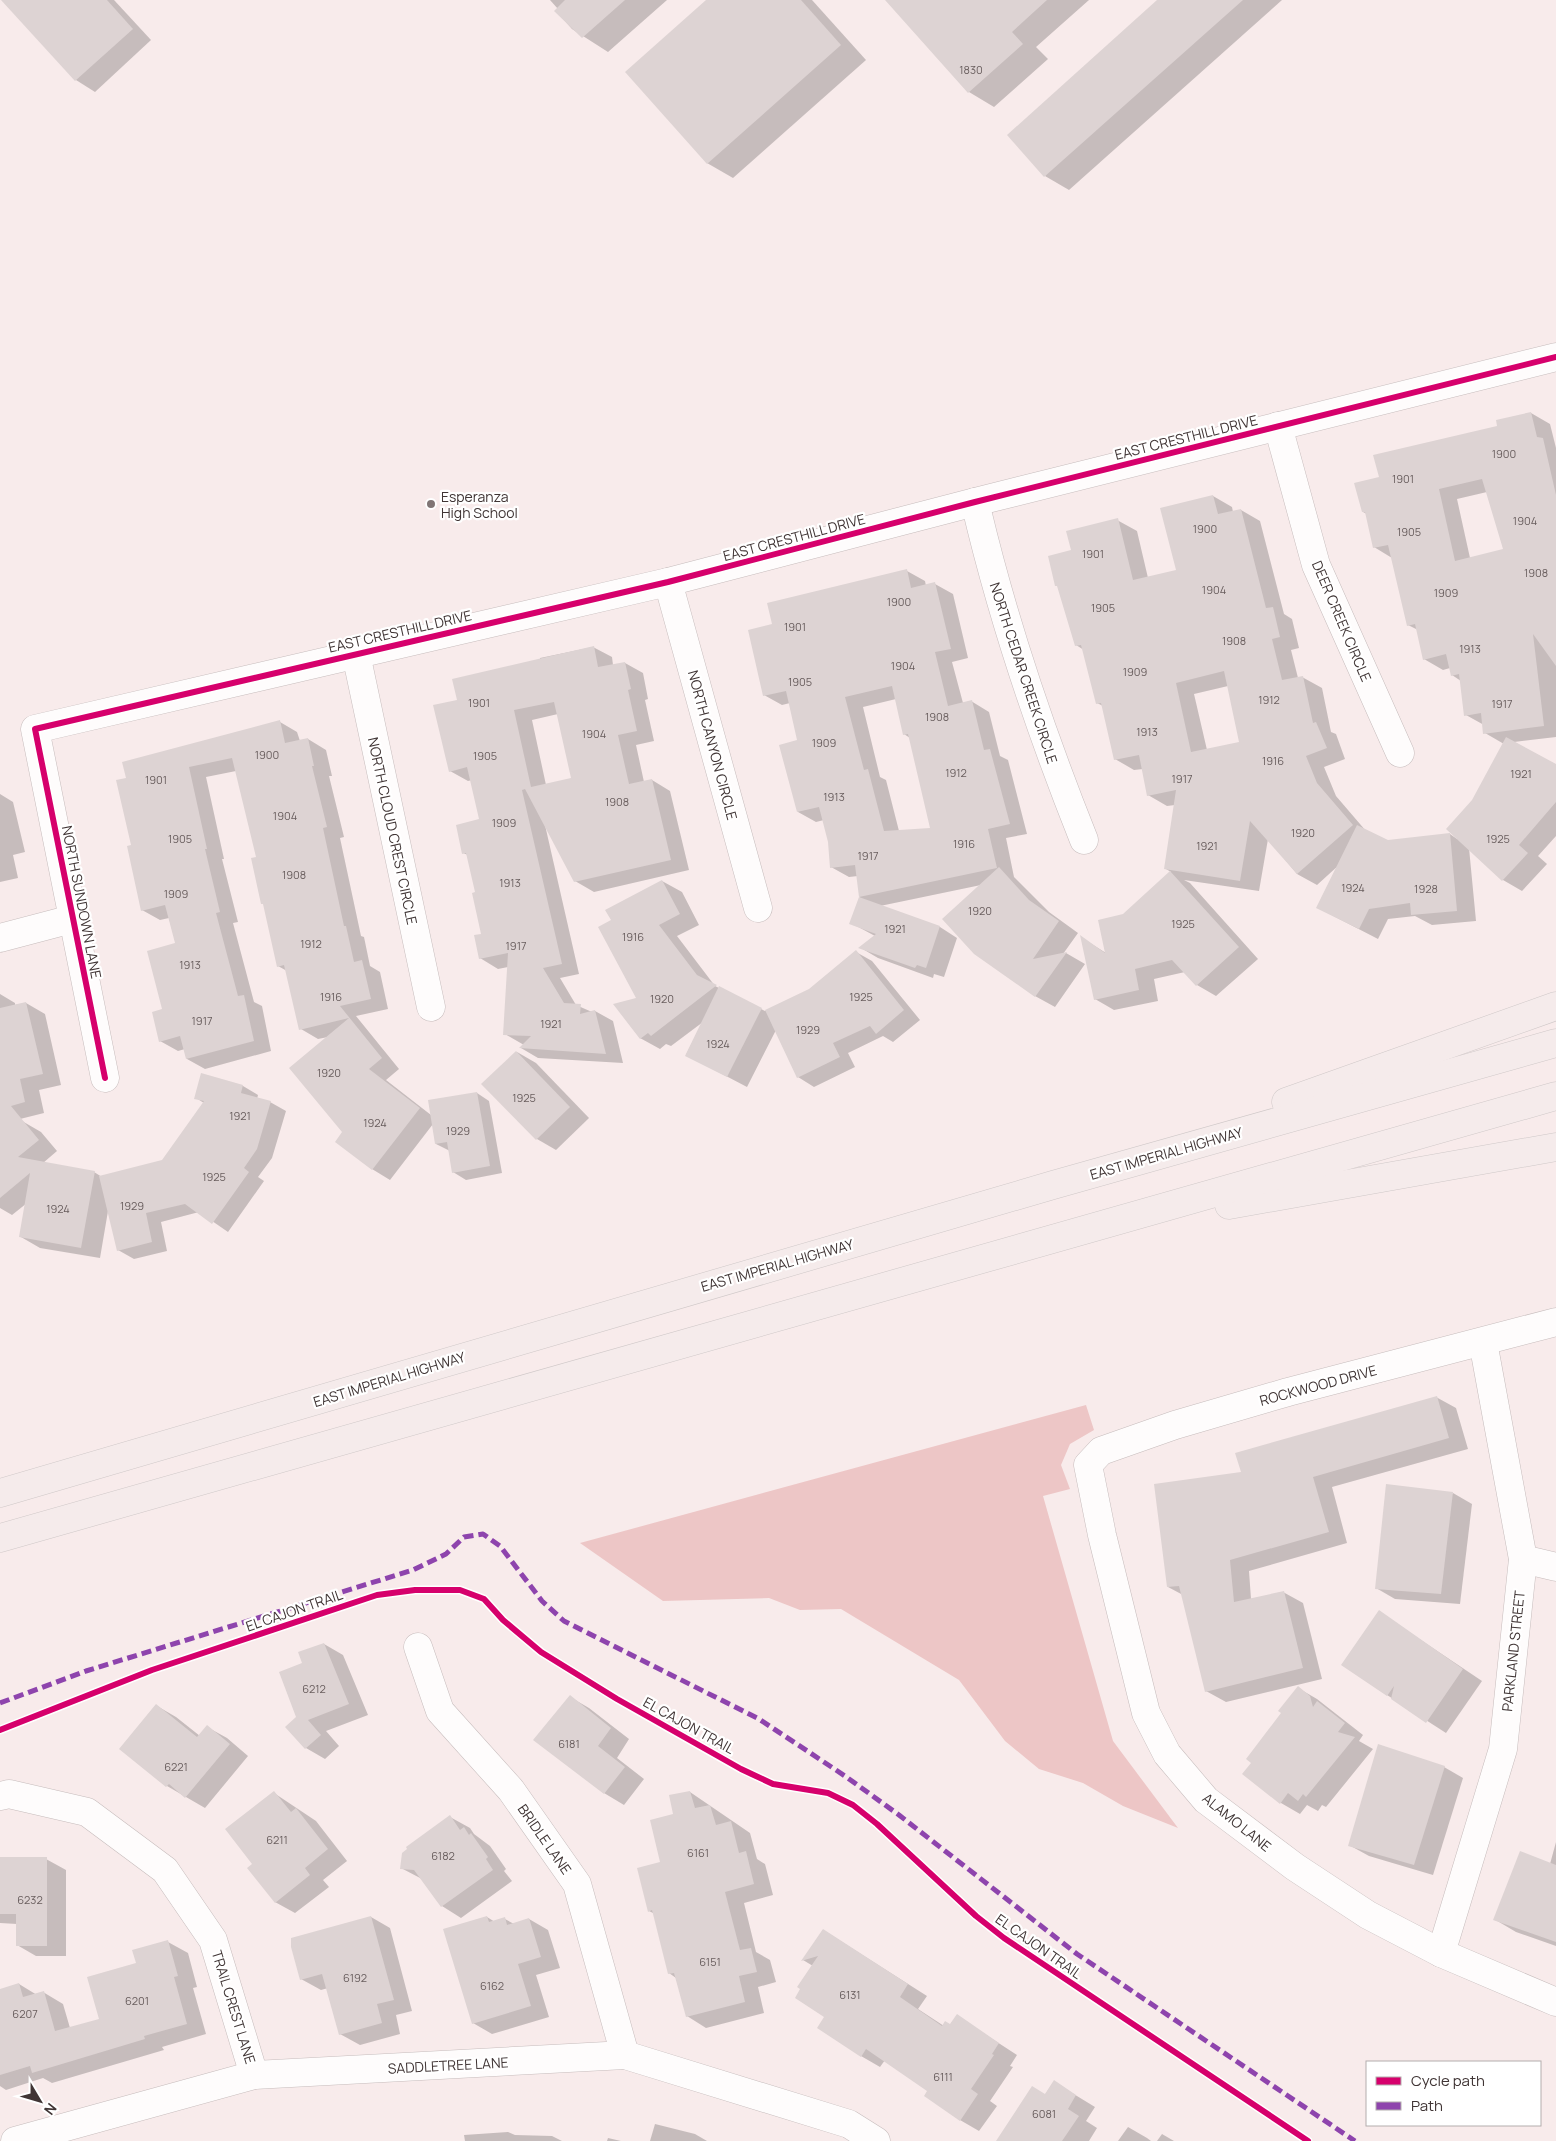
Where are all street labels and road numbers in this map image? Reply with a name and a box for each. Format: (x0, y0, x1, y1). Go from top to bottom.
street label: EAST CRESTHILL DRIVE (1113, 410, 1259, 464)
street label: EAST CRESTHILL DRIVE (721, 509, 867, 565)
street label: DEER CREEK CIRCLE (1308, 558, 1376, 684)
street label: NORTH CEDAR CREEK CIRCLE (986, 580, 1062, 766)
street label: EAST CRESTHILL DRIVE (326, 605, 474, 657)
street label: NORTH CANYON CIRCLE (684, 668, 742, 822)
street label: NORTH CLOUD CREST CIRCLE (364, 735, 422, 927)
street label: NORTH SUNDOWN LANE (58, 824, 106, 980)
street label: EAST IMPERIAL HIGHWAY (1088, 1122, 1245, 1184)
street label: EAST IMPERIAL HIGHWAY (699, 1234, 856, 1296)
street label: EAST IMPERIAL HIGHWAY (311, 1347, 467, 1411)
street label: ROCKWOOD DRIVE (1257, 1360, 1379, 1410)
street label: EL CAJON TRAIL (243, 1585, 345, 1635)
street label: PARKLAND STREET (1497, 1589, 1529, 1713)
street label: EL CAJON TRAIL (640, 1692, 738, 1758)
street label: ALAMO LANE (1199, 1788, 1275, 1856)
street label: BRIDLE LANE (514, 1800, 576, 1878)
street label: EL CAJON TRAIL (992, 1909, 1086, 1983)
street label: TRAIL CREST LANE (208, 1948, 260, 2066)
street label: SADDLETREE LANE (387, 2052, 509, 2078)

